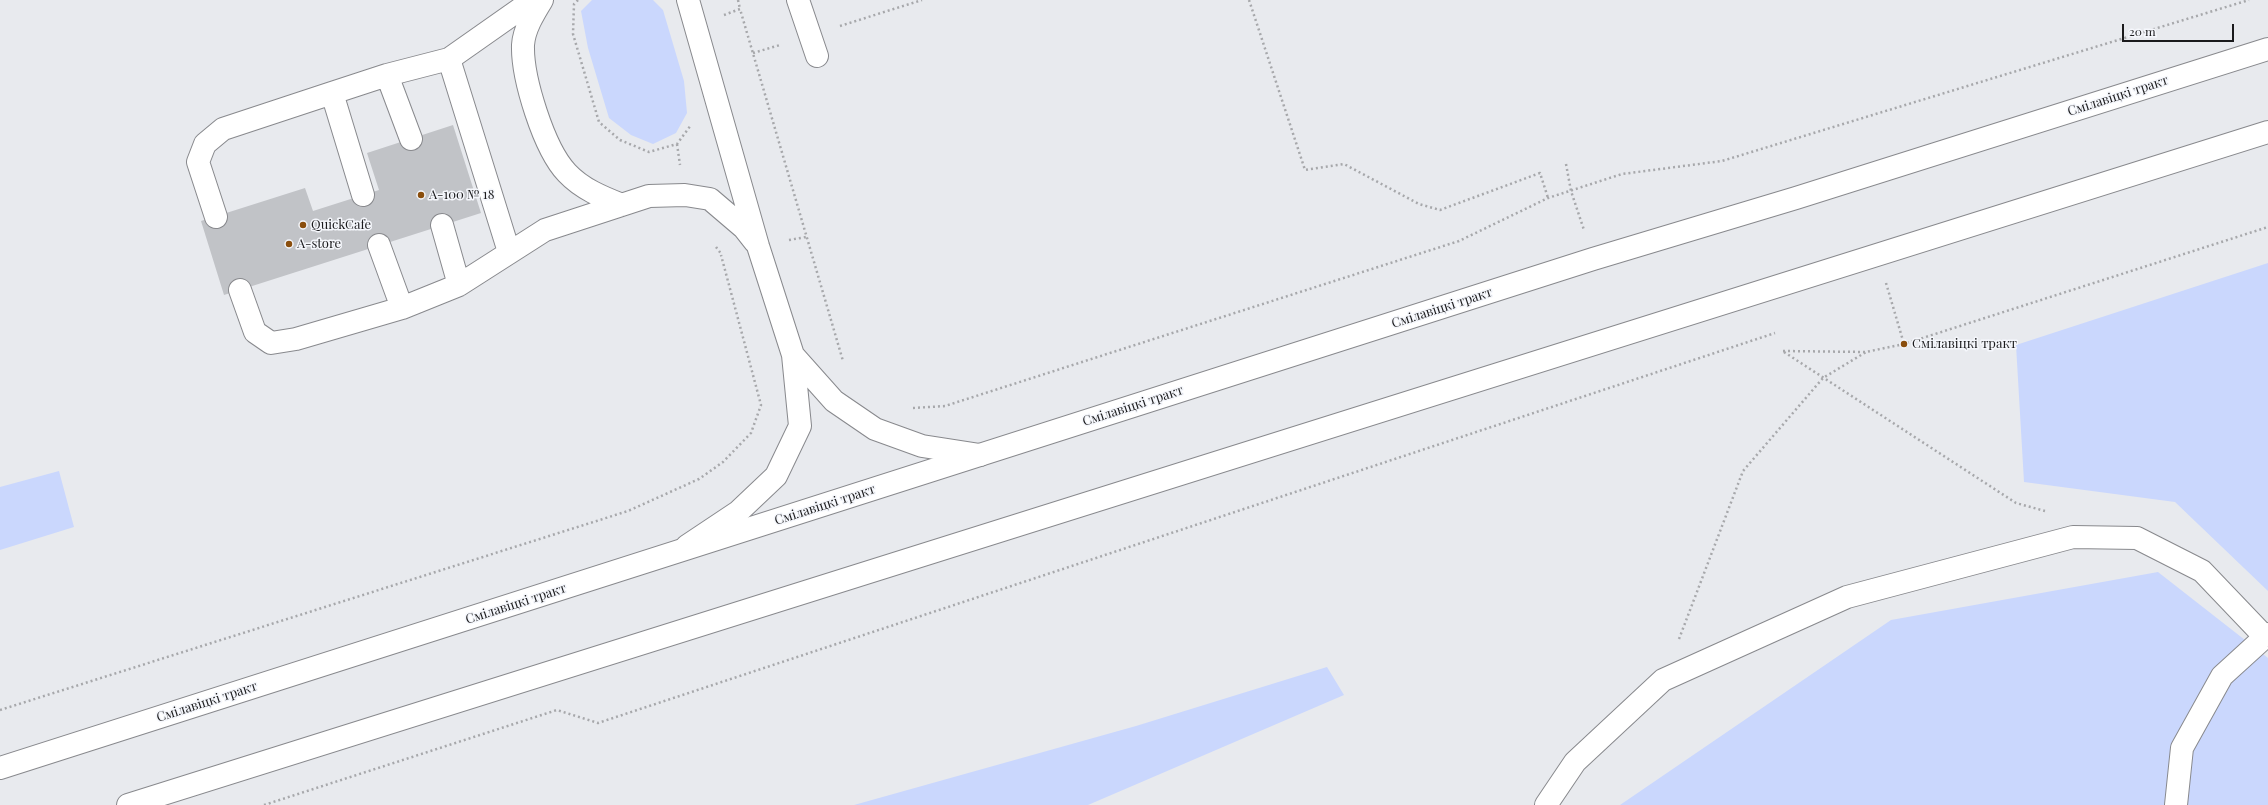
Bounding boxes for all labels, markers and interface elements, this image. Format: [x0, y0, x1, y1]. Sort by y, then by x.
scale bar [2124, 16, 2236, 42]
text: 20 m [2129, 23, 2156, 39]
street label: Смілавіцкі тракт [2066, 72, 2170, 120]
place label: А-100 № 18 [429, 187, 494, 203]
marker: А-100 № 18 [416, 190, 426, 200]
place label: QuickCafe [311, 217, 371, 233]
marker: QuickCafe [298, 220, 308, 230]
place label: А-store [297, 236, 341, 252]
marker: А-store [284, 239, 294, 249]
street label: Смілавіцкі тракт [1390, 284, 1494, 332]
place label: Смілавіцкі тракт [1912, 336, 2017, 352]
marker: Смілавіцкі тракт [1899, 339, 1909, 349]
street label: Смілавіцкі тракт [1081, 382, 1185, 430]
street label: Смілавіцкі тракт [773, 481, 877, 529]
street label: Смілавіцкі тракт [464, 580, 568, 628]
street label: Смілавіцкі тракт [155, 678, 259, 726]

